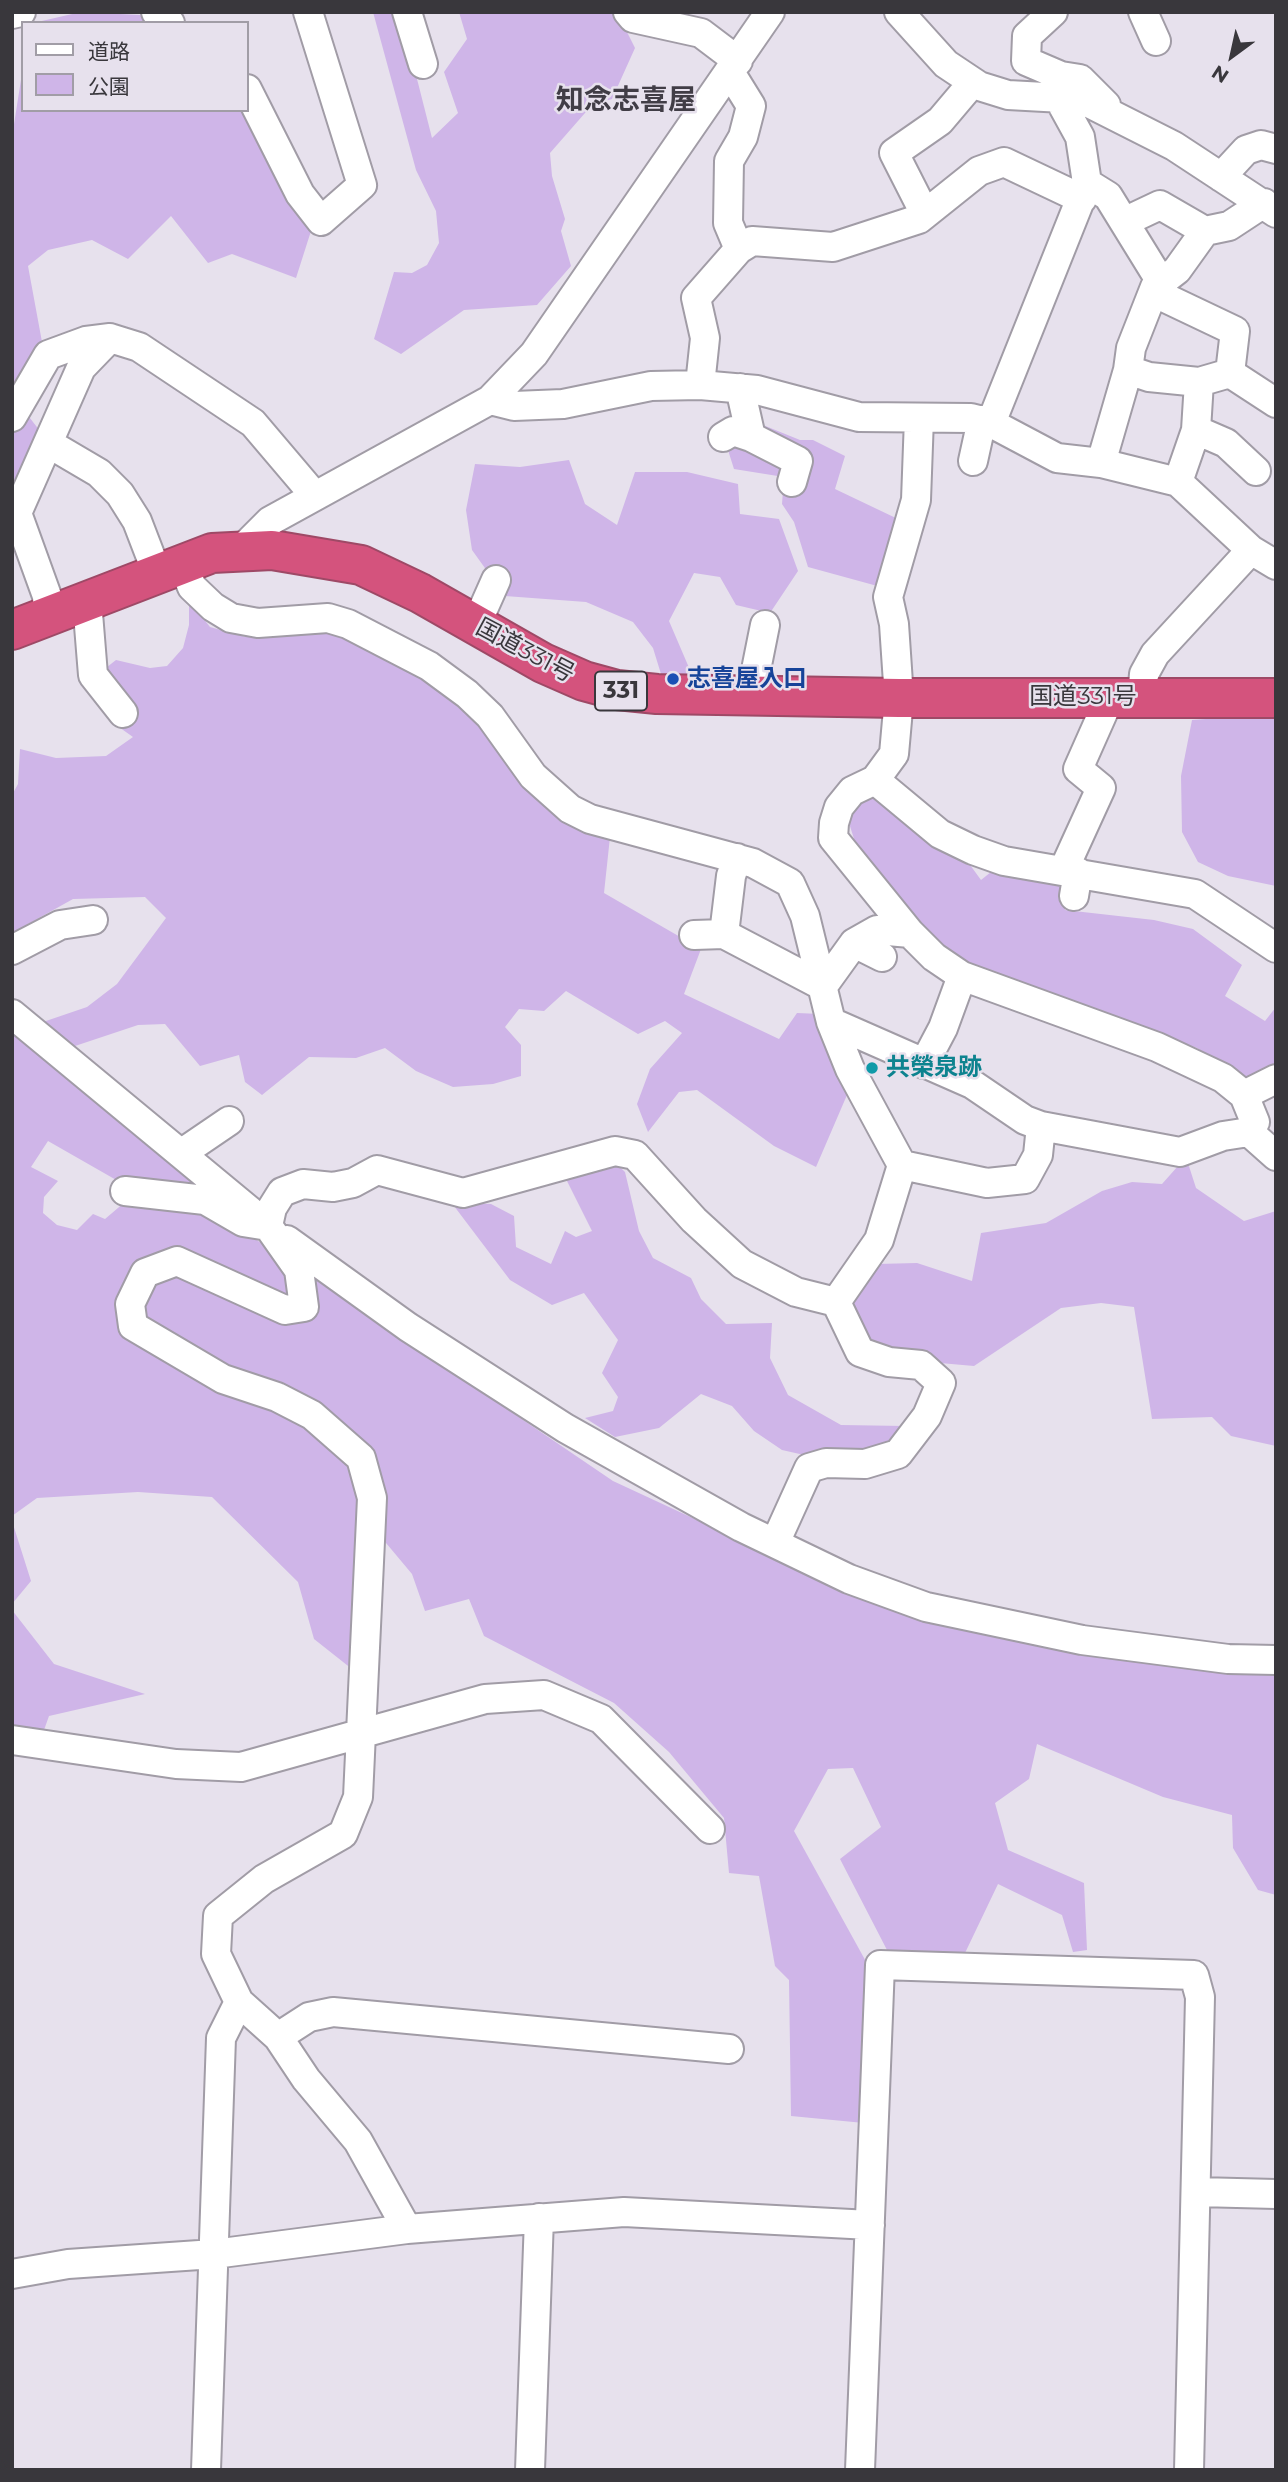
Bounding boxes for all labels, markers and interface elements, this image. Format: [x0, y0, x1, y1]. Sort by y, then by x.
legend [21, 21, 248, 112]
north arrow [1197, 21, 1267, 91]
text: 道路 [88, 39, 130, 64]
text: N [1208, 60, 1233, 88]
text: 公園 [88, 74, 130, 99]
district label: 知念志喜屋 [556, 84, 696, 118]
street label: 国道331号 [471, 613, 579, 689]
place label: 志喜屋入口 [687, 665, 807, 693]
road number: 331 [595, 671, 647, 710]
marker: 志喜屋入口 [665, 671, 681, 687]
street label: 国道331号 [1029, 683, 1137, 711]
place label: 共榮泉跡 [886, 1054, 982, 1082]
marker: 共榮泉跡 [864, 1060, 880, 1076]

